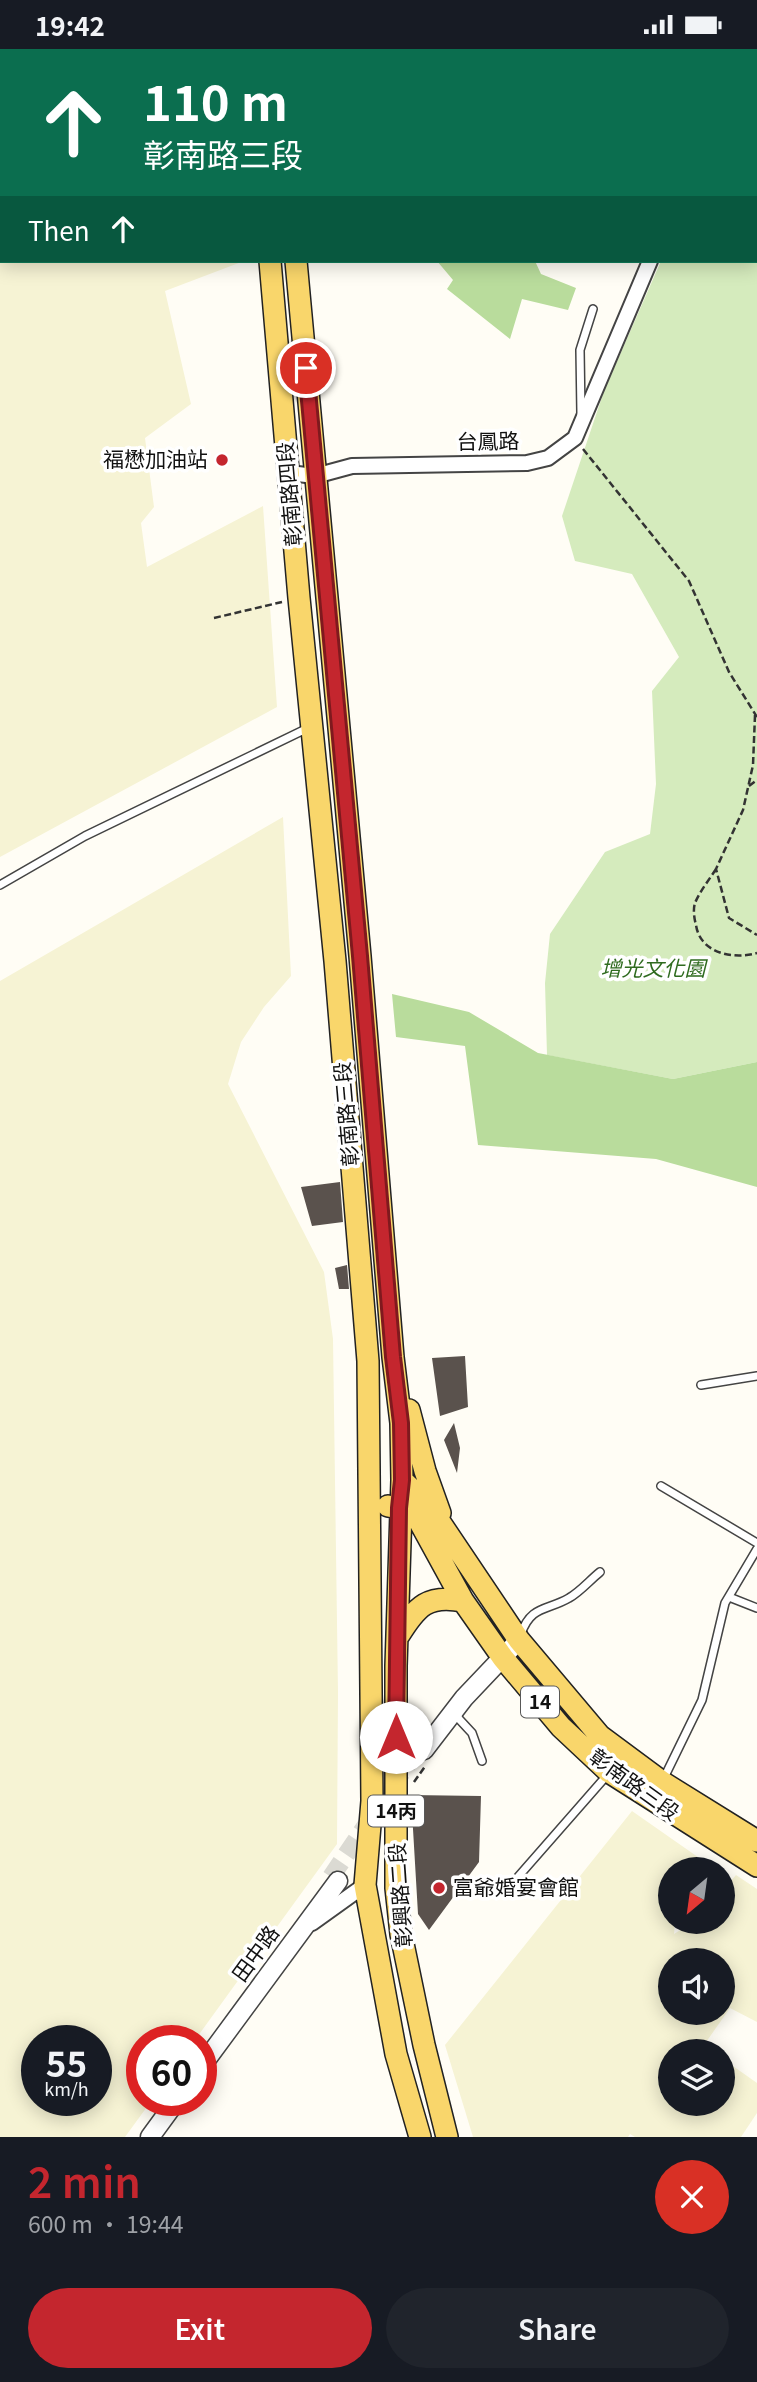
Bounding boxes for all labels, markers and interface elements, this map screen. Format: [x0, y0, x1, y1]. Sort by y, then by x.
text: 19:42 [35, 6, 105, 43]
text: 110 m [143, 64, 288, 135]
icon: ahead [28, 77, 119, 168]
text: 彰南路三段 [143, 130, 303, 176]
icon: ahead [104, 210, 142, 248]
text: Then [28, 211, 90, 248]
pin [276, 338, 336, 398]
icon: arrive [287, 349, 325, 387]
street label: 台鳳路 [456, 424, 520, 456]
street label: 彰南路四段 [268, 441, 308, 548]
place label: 福懋加油站 [103, 443, 208, 473]
marker: 福懋加油站 [214, 452, 230, 468]
park label: 增光文化園 [601, 952, 708, 982]
street label: 彰南路三段 [325, 1061, 365, 1168]
road number: 14 [521, 1687, 559, 1717]
position arrow [359, 1700, 433, 1774]
street label: 彰南路三段 [584, 1740, 686, 1826]
road number: 14丙 [368, 1795, 424, 1827]
street label: 彰興路二段 [380, 1842, 418, 1949]
north arrow [658, 1857, 735, 1934]
map controls [658, 1857, 735, 2116]
place label: 富爺婚宴會館 [453, 1871, 579, 1901]
marker: 富爺婚宴會館 [431, 1880, 447, 1896]
street label: 田中路 [224, 1919, 285, 1987]
button: sound [658, 1948, 735, 2025]
speed limit sign: 60 [126, 2025, 217, 2116]
text: 55 [46, 2036, 87, 2087]
button: layers [658, 2039, 735, 2116]
text: km/h [44, 2075, 89, 2101]
text: 2 min [28, 2149, 141, 2210]
button: close [655, 2160, 729, 2234]
text: 600 m · 19:44 [28, 2206, 184, 2240]
button: Exit [28, 2288, 372, 2368]
button: Share [386, 2288, 729, 2368]

